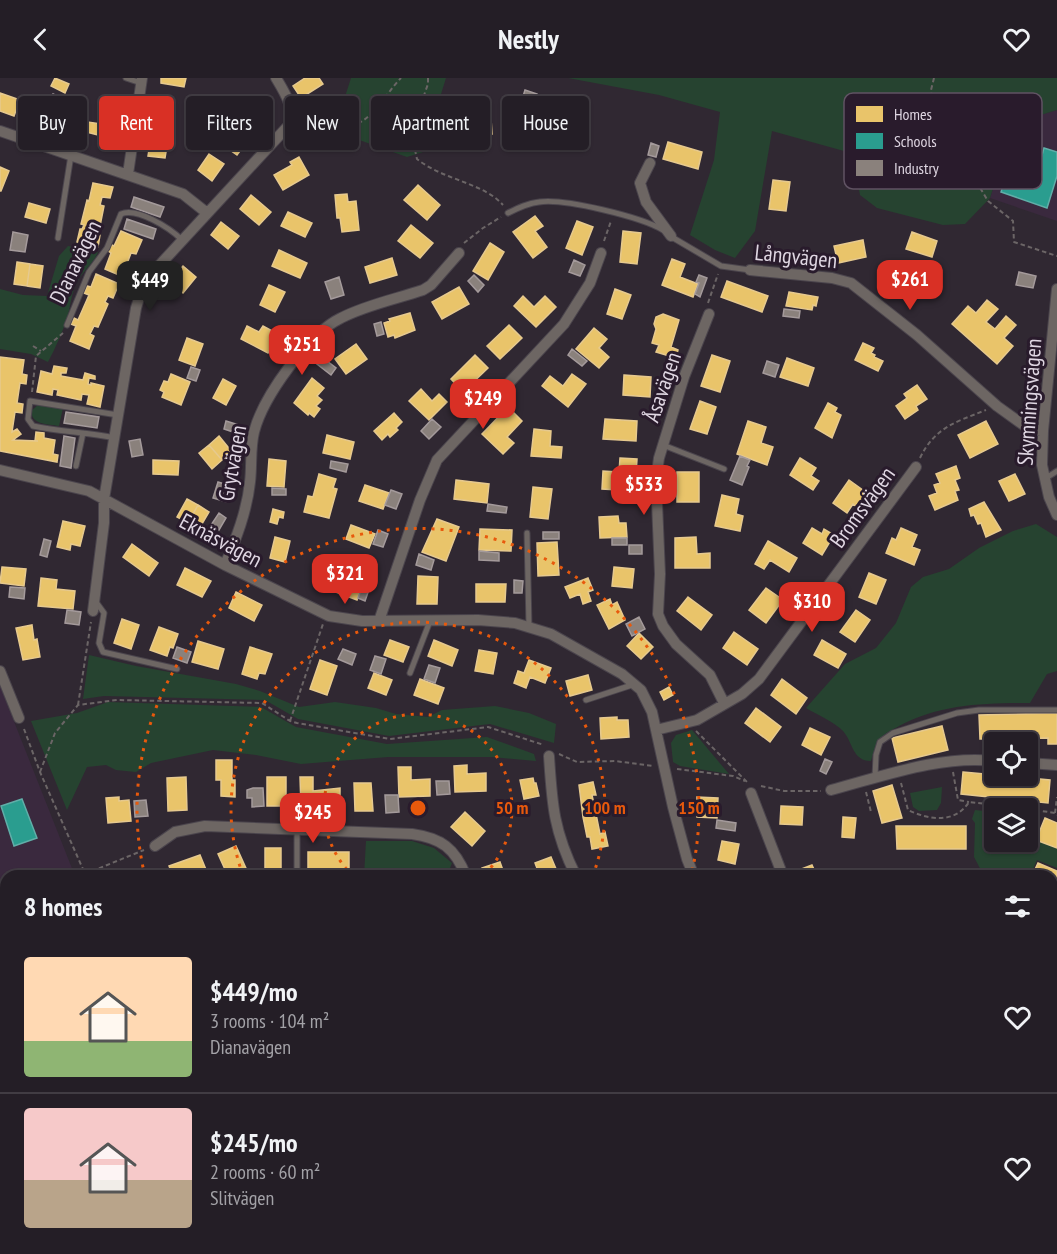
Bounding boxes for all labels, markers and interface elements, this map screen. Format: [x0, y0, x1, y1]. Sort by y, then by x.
text: Nestly [498, 22, 559, 56]
icon: back [24, 23, 57, 56]
icon: heart [1000, 23, 1033, 56]
legend [844, 93, 1042, 189]
chip: Buy [18, 96, 87, 150]
chip: Rent [99, 96, 174, 150]
chip: Filters [186, 96, 273, 150]
chip: New [285, 96, 359, 150]
chip: Apartment [371, 96, 490, 150]
chip: House [502, 96, 589, 150]
text: Homes [894, 104, 932, 124]
text: Schools [894, 131, 937, 151]
text: Industry [894, 158, 939, 178]
street label: Dianavägen [43, 216, 107, 308]
street label: Långvägen [753, 238, 839, 274]
pin: $261 [874, 260, 946, 311]
pin: $449 [114, 261, 186, 312]
text: $261 [891, 266, 929, 292]
text: $449 [131, 267, 169, 293]
pin: $251 [266, 325, 338, 376]
text: $251 [283, 331, 321, 357]
street label: Skymningsvägen [1011, 338, 1047, 466]
street label: Åsavägen [637, 348, 687, 426]
pin: $249 [447, 379, 519, 430]
text: $249 [464, 385, 502, 411]
street label: Grytvägen [212, 423, 252, 503]
street label: Bromsvägen [823, 461, 901, 553]
pin: $533 [608, 465, 680, 516]
text: $533 [625, 471, 663, 497]
street label: Eknäsvägen [175, 507, 267, 573]
pin: $321 [309, 554, 381, 605]
text: $321 [326, 560, 364, 586]
pin: $310 [776, 582, 848, 633]
text: $310 [793, 588, 831, 614]
map controls [984, 732, 1038, 852]
button: locate [984, 732, 1038, 786]
pin: $245 [277, 793, 349, 844]
text: 50 m [496, 796, 528, 819]
text: 100 m [584, 796, 626, 819]
text: 150 m [678, 796, 720, 819]
centre of rings [408, 798, 428, 818]
button: layers [984, 798, 1038, 852]
text: $245 [294, 799, 332, 825]
text: 8 homes [24, 890, 102, 923]
icon: filters [1001, 890, 1034, 923]
text: $449/mo [210, 975, 298, 1008]
icon: home [72, 981, 144, 1053]
icon: heart [1001, 1001, 1034, 1034]
text: 3 rooms · 104 m² [210, 1008, 329, 1034]
text: Dianavägen [210, 1034, 291, 1060]
text: $245/mo [210, 1126, 298, 1159]
icon: home [72, 1132, 144, 1204]
icon: heart [1001, 1152, 1034, 1185]
text: 2 rooms · 60 m² [210, 1159, 320, 1185]
text: Slitvägen [210, 1185, 274, 1211]

